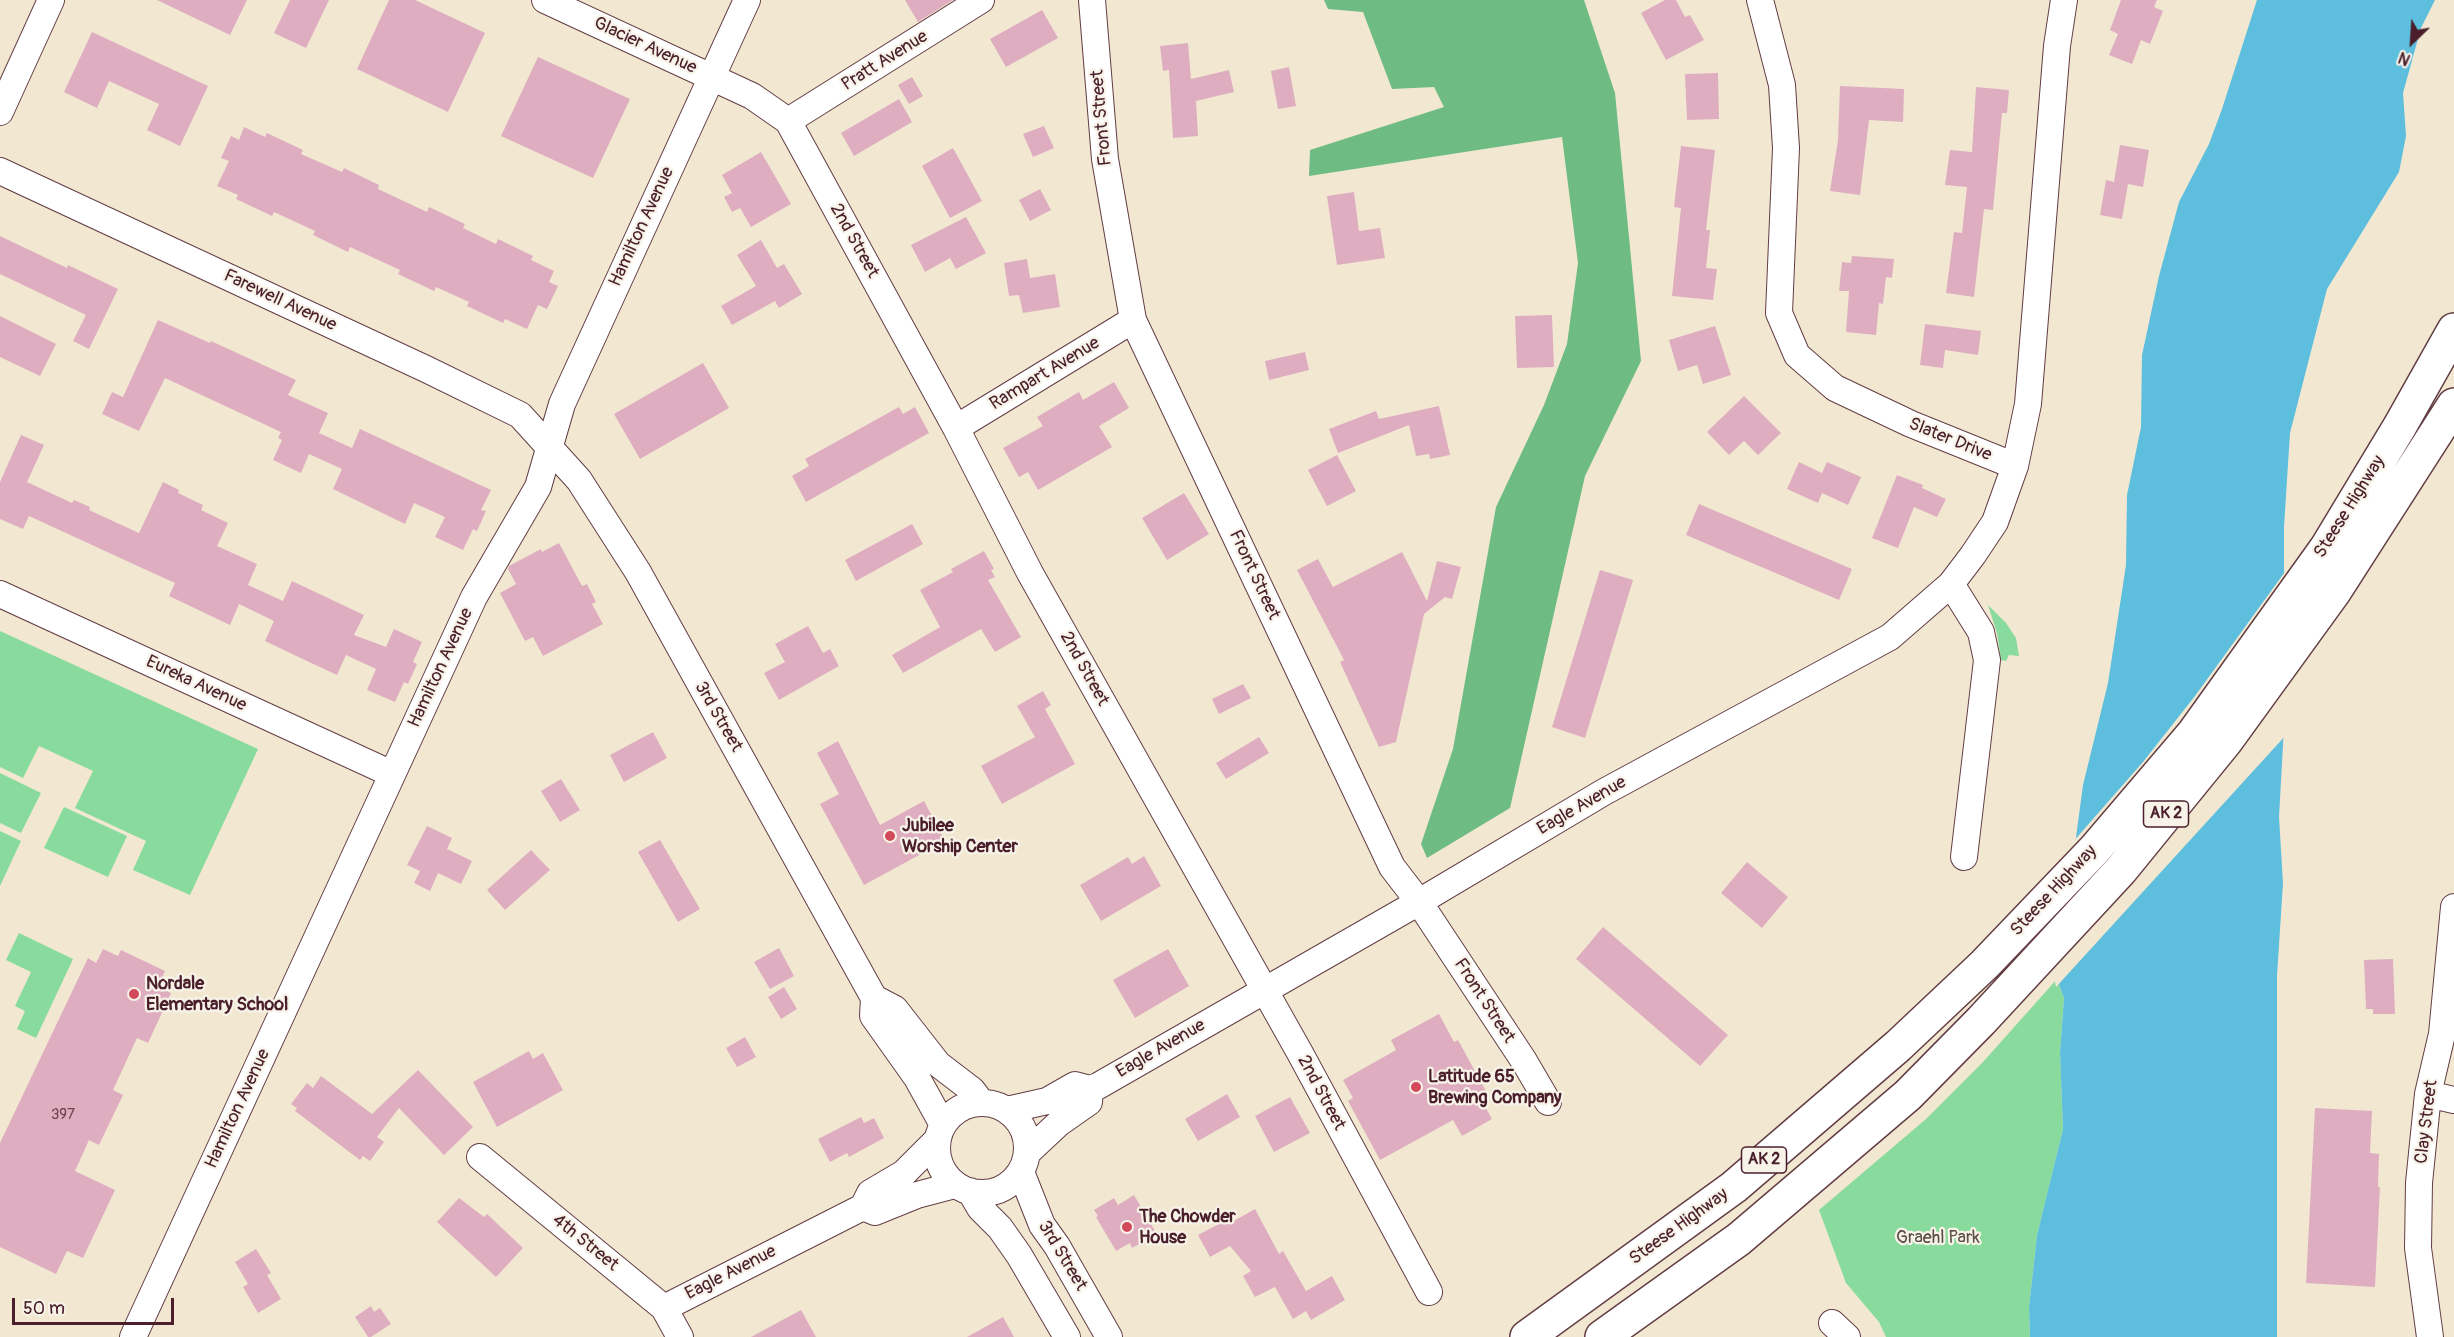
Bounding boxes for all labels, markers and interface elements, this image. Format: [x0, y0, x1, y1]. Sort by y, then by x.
north arrow [2382, 12, 2442, 72]
street label: Glacier Avenue [590, 13, 700, 79]
street label: Pratt Avenue [838, 26, 932, 96]
text: N [2395, 47, 2414, 70]
street label: Front Street [1087, 69, 1117, 167]
street label: Hamilton Avenue [605, 164, 679, 290]
street label: 2nd Street [825, 200, 883, 282]
street label: Farewell Avenue [220, 265, 340, 337]
street label: Rampart Avenue [986, 333, 1104, 415]
street label: Slater Drive [1905, 414, 1995, 466]
street label: Steese Highway [2310, 452, 2390, 562]
street label: Front Street [1224, 527, 1284, 623]
street label: Hamilton Avenue [404, 605, 478, 731]
street label: 2nd Street [1055, 628, 1113, 710]
street label: Eureka Avenue [142, 651, 250, 717]
street label: 3rd Street [689, 678, 747, 756]
street label: Eagle Avenue [1534, 772, 1630, 840]
road number: AK 2 [2144, 801, 2188, 827]
place label: Jubilee Worship Center [902, 815, 1018, 858]
marker: Jubilee Worship Center [883, 829, 897, 843]
street label: Steese Highway [2006, 841, 2102, 941]
street label: Front Street [1449, 955, 1519, 1047]
place label: Nordale Elementary School [146, 973, 288, 1016]
marker: Nordale Elementary School [127, 987, 141, 1001]
street label: Eagle Avenue [1113, 1015, 1209, 1083]
street label: Hamilton Avenue [201, 1046, 275, 1172]
street label: 2nd Street [1292, 1052, 1350, 1134]
place label: Latitude 65 Brewing Company [1428, 1066, 1562, 1108]
street label: Clay Street [2411, 1079, 2443, 1165]
marker: Latitude 65 Brewing Company [1409, 1080, 1423, 1094]
house number: 397 [51, 1106, 75, 1124]
road number: AK 2 [1742, 1147, 1786, 1173]
street label: Steese Highway [1625, 1184, 1733, 1270]
place label: The Chowder House [1139, 1206, 1236, 1248]
street label: 4th Street [548, 1210, 622, 1276]
street label: 3rd Street [1033, 1217, 1091, 1295]
marker: The Chowder House [1120, 1220, 1134, 1234]
park label: Graehl Park [1896, 1227, 1980, 1249]
street label: Eagle Avenue [682, 1241, 780, 1305]
scale bar [15, 1286, 177, 1324]
text: 50 m [23, 1297, 65, 1320]

